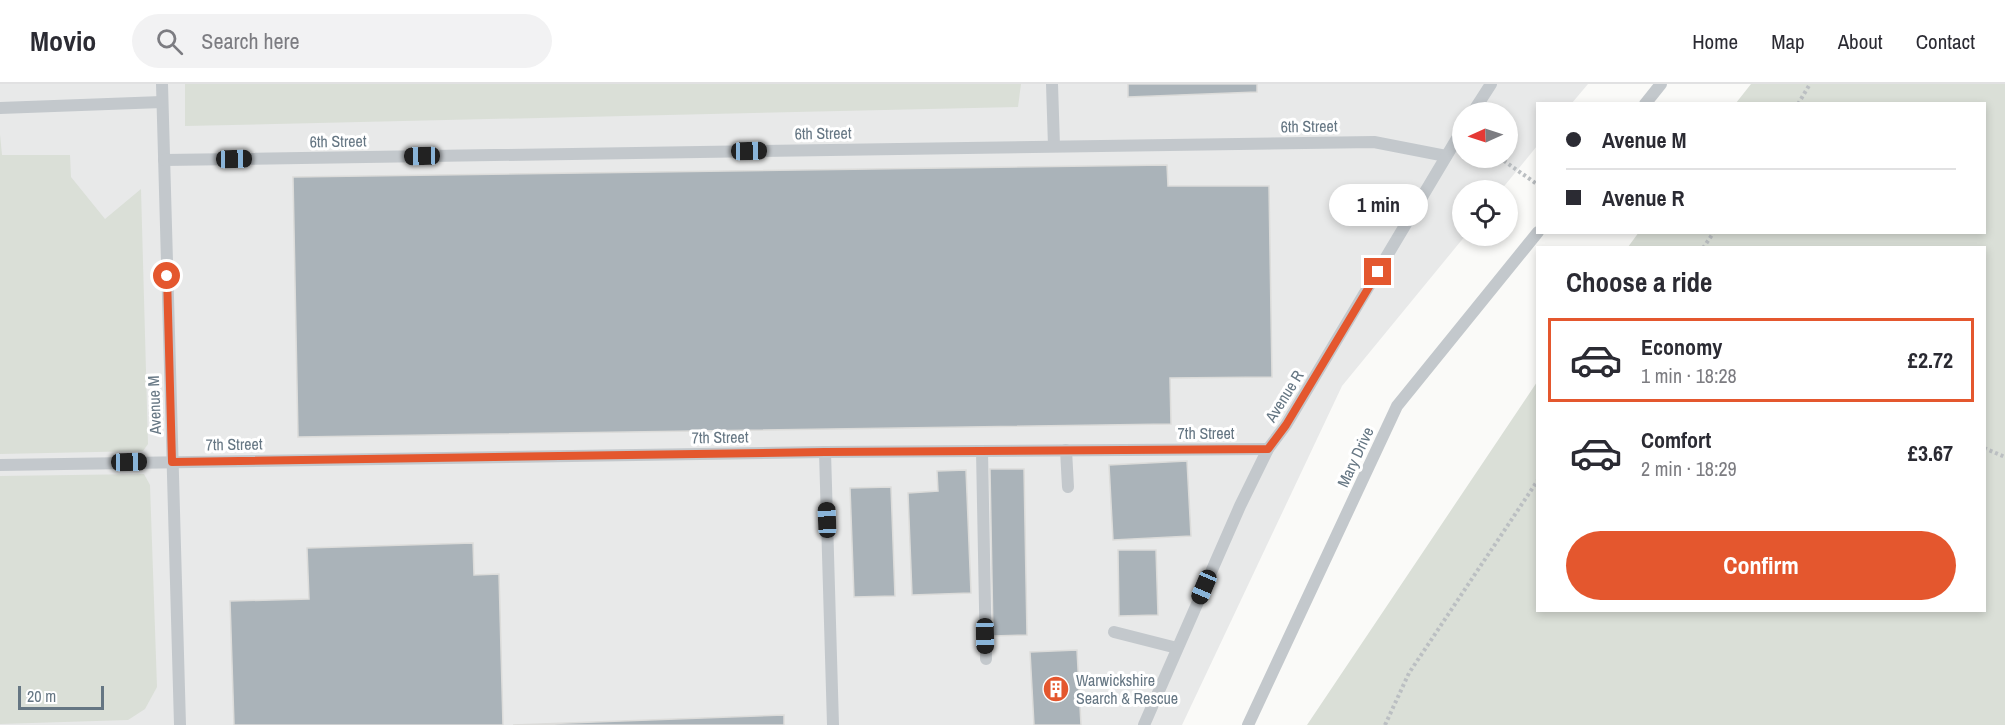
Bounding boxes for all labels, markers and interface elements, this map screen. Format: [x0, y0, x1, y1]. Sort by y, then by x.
search box [132, 14, 552, 68]
text: Movio [30, 22, 96, 60]
icon: search [153, 25, 186, 58]
text: Search here [201, 26, 300, 56]
text: Home [1692, 27, 1738, 56]
text: Map [1771, 27, 1805, 56]
text: About [1838, 27, 1883, 56]
text: Contact [1916, 27, 1975, 56]
north arrow [1452, 102, 1518, 168]
map controls [1452, 102, 1518, 246]
street label: 6th Street [1280, 114, 1338, 137]
street label: 6th Street [794, 121, 852, 144]
text: Avenue M [1602, 125, 1687, 155]
street label: 6th Street [309, 129, 367, 152]
car [731, 142, 767, 160]
car [404, 147, 440, 165]
car [216, 150, 252, 168]
button: locate [1452, 180, 1518, 246]
text: Avenue R [1602, 183, 1685, 213]
callout: 1 min [1328, 185, 1428, 227]
text: 1 min [1357, 191, 1400, 218]
route end [1364, 258, 1391, 285]
route start [153, 262, 180, 289]
text: Choose a ride [1566, 264, 1712, 300]
text: Economy [1641, 332, 1722, 362]
icon: car [1569, 333, 1623, 387]
text: £2.72 [1908, 345, 1953, 375]
text: 1 min · 18:28 [1641, 362, 1737, 389]
street label: Avenue R [1259, 365, 1309, 427]
street label: Avenue M [142, 375, 166, 436]
street label: 7th Street [1178, 422, 1235, 444]
street label: Mary Drive [1331, 423, 1379, 491]
street label: 7th Street [691, 425, 749, 448]
text: Comfort [1641, 425, 1711, 455]
icon: car [1569, 426, 1623, 480]
street label: 7th Street [205, 432, 263, 455]
text: £3.67 [1908, 438, 1953, 468]
car [111, 453, 147, 471]
text: 2 min · 18:29 [1641, 455, 1737, 482]
car [817, 502, 837, 538]
button: Confirm [1566, 531, 1956, 600]
car [1189, 567, 1219, 607]
car [976, 618, 994, 654]
place label: Warwickshire Search & Rescue [1076, 669, 1178, 709]
building icon: Warwickshire Search & Rescue [1041, 674, 1071, 704]
scale bar [18, 683, 104, 710]
text: 20 m [27, 685, 56, 707]

